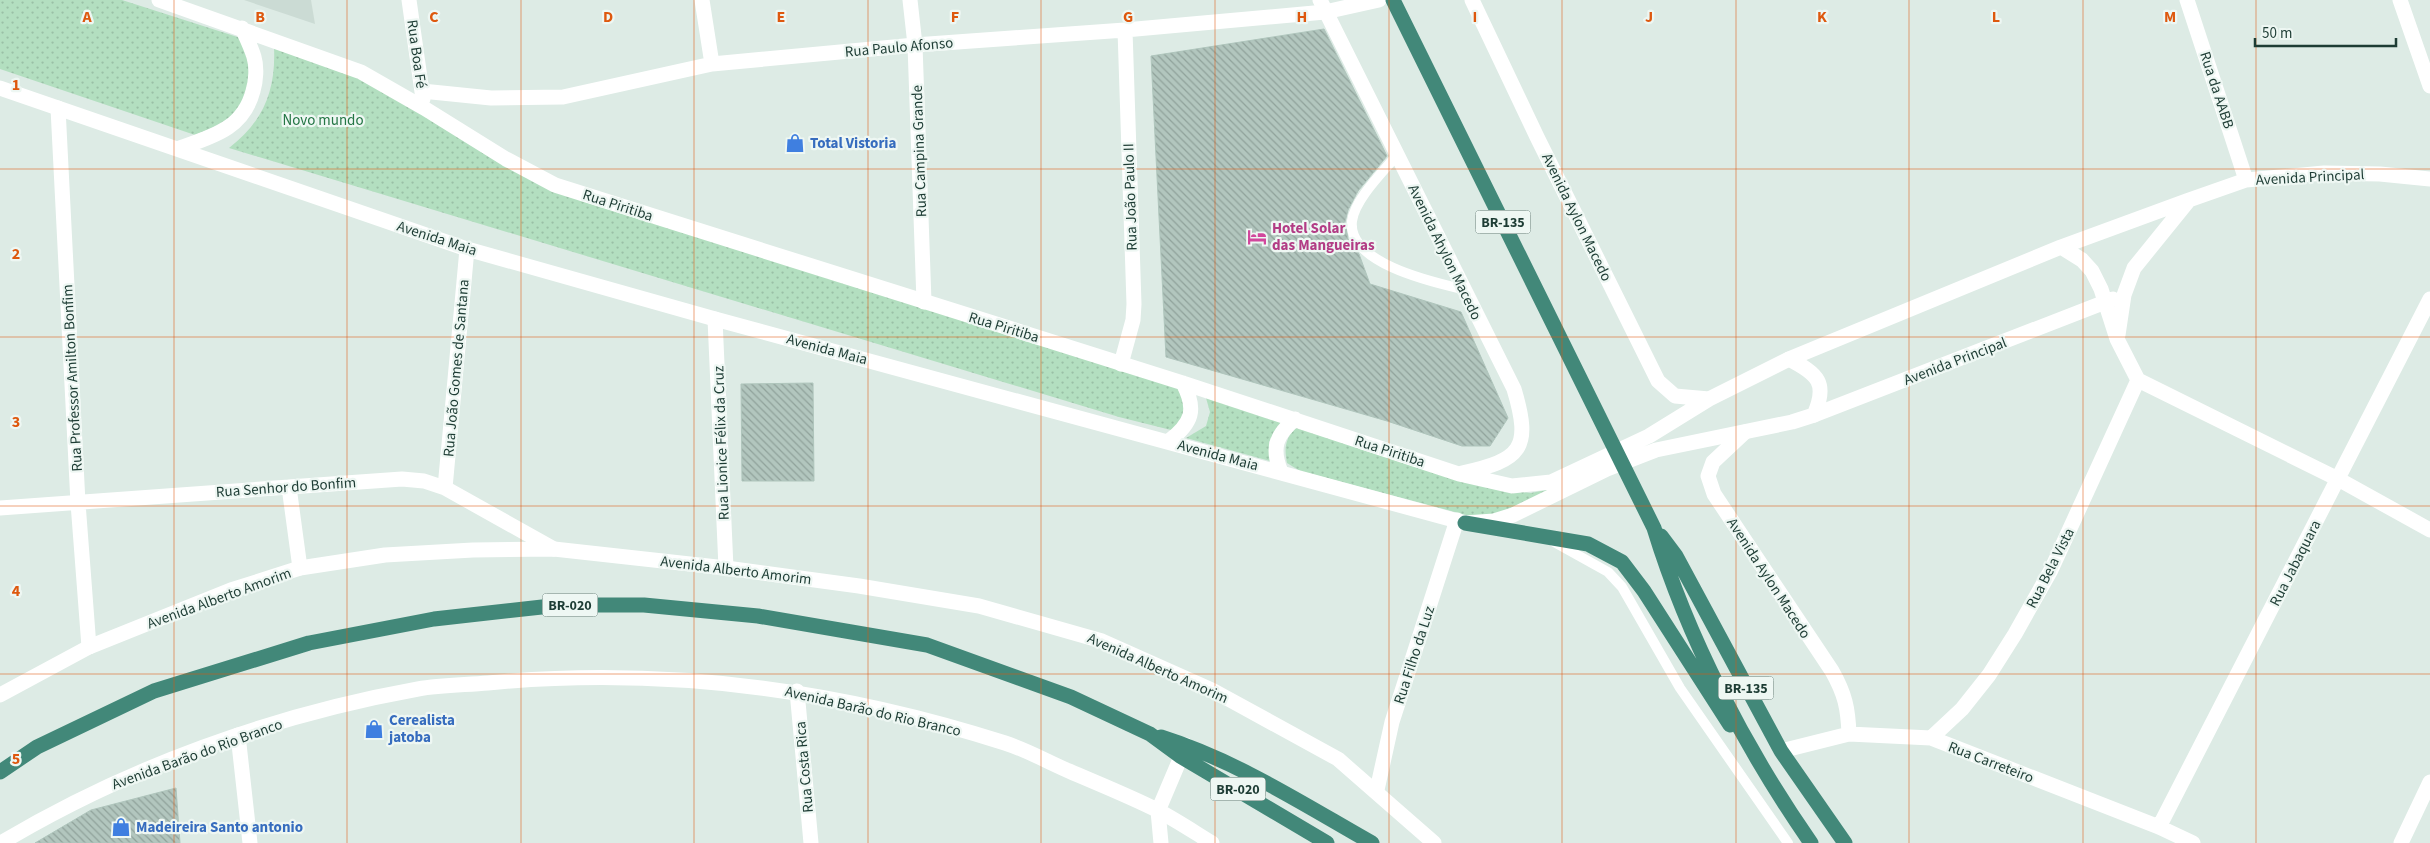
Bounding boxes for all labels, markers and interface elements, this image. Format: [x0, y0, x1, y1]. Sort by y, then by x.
text: A [81, 6, 92, 28]
text: B [255, 6, 265, 28]
text: C [429, 6, 439, 28]
text: D [603, 6, 613, 28]
text: E [777, 6, 785, 28]
text: F [951, 6, 959, 28]
text: G [1123, 6, 1133, 28]
text: H [1297, 6, 1307, 28]
text: I [1473, 6, 1477, 28]
text: J [1645, 6, 1653, 28]
text: K [1817, 6, 1827, 28]
text: L [1992, 6, 2000, 28]
text: M [2164, 6, 2176, 28]
scale bar [2255, 15, 2396, 47]
street label: Rua Boa Fé [401, 18, 432, 90]
text: 50 m [2262, 23, 2292, 44]
street label: Rua Paulo Afonso [844, 32, 954, 63]
street label: Rua da AABB [2194, 49, 2239, 132]
text: 1 [12, 74, 20, 96]
street label: Rua Campina Grande [907, 85, 932, 217]
park label: Novo mundo [282, 110, 364, 131]
shop icon: Total Vistoria [784, 132, 806, 154]
place label: Total Vistoria [810, 133, 896, 154]
street label: Rua João Paulo II [1118, 143, 1143, 251]
street label: Avenida Aylon Macedo [1536, 150, 1617, 285]
street label: Avenida Principal [2255, 164, 2365, 191]
street label: Avenida Ahylon Macedo [1403, 181, 1487, 324]
street label: Rua Piritiba [580, 184, 656, 227]
road number: BR-135 [1476, 210, 1530, 233]
street label: Avenida Maia [394, 216, 480, 261]
place label: Hotel Solar das Mangueiras [1272, 218, 1375, 256]
hotel icon: Hotel Solar das Mangueiras [1246, 226, 1268, 248]
text: 2 [12, 243, 20, 265]
street label: Rua João Gomes de Santana [438, 278, 475, 458]
street label: Rua Professor Amilton Bonfim [57, 284, 88, 472]
street label: Rua Piritiba [966, 307, 1042, 348]
street label: Avenida Maia [784, 329, 870, 370]
street label: Avenida Principal [1901, 332, 2010, 391]
street label: Rua Lionice Félix da Cruz [708, 366, 735, 520]
text: 3 [12, 411, 20, 433]
street label: Rua Piritiba [1352, 430, 1428, 473]
street label: Avenida Maia [1175, 435, 1261, 476]
street label: Rua Senhor do Bonfim [215, 472, 357, 503]
street label: Avenida Aylon Macedo [1722, 514, 1816, 643]
street label: Rua Jabaquara [2265, 517, 2326, 610]
street label: Rua Bela Vista [2021, 524, 2080, 612]
street label: Avenida Alberto Amorim [659, 551, 813, 590]
street label: Avenida Alberto Amorim [144, 563, 294, 634]
text: 4 [12, 580, 21, 602]
road number: BR-020 [542, 594, 598, 616]
street label: Rua Filho da Luz [1389, 603, 1440, 707]
street label: Avenida Alberto Amorim [1084, 628, 1232, 709]
road number: BR-135 [1718, 676, 1774, 700]
street label: Avenida Barão do Rio Branco [783, 681, 963, 742]
place label: Cerealista jatoba [388, 710, 455, 748]
street label: Avenida Barão do Rio Branco [109, 714, 285, 795]
shop icon: Cerealista jatoba [363, 718, 385, 740]
street label: Rua Costa Rica [790, 720, 819, 814]
street label: Rua Carreteiro [1945, 737, 2037, 788]
text: 5 [12, 748, 20, 770]
road number: BR-020 [1210, 778, 1266, 801]
shop icon: Madeireira Santo antonio [110, 816, 132, 838]
place label: Madeireira Santo antonio [136, 817, 303, 838]

